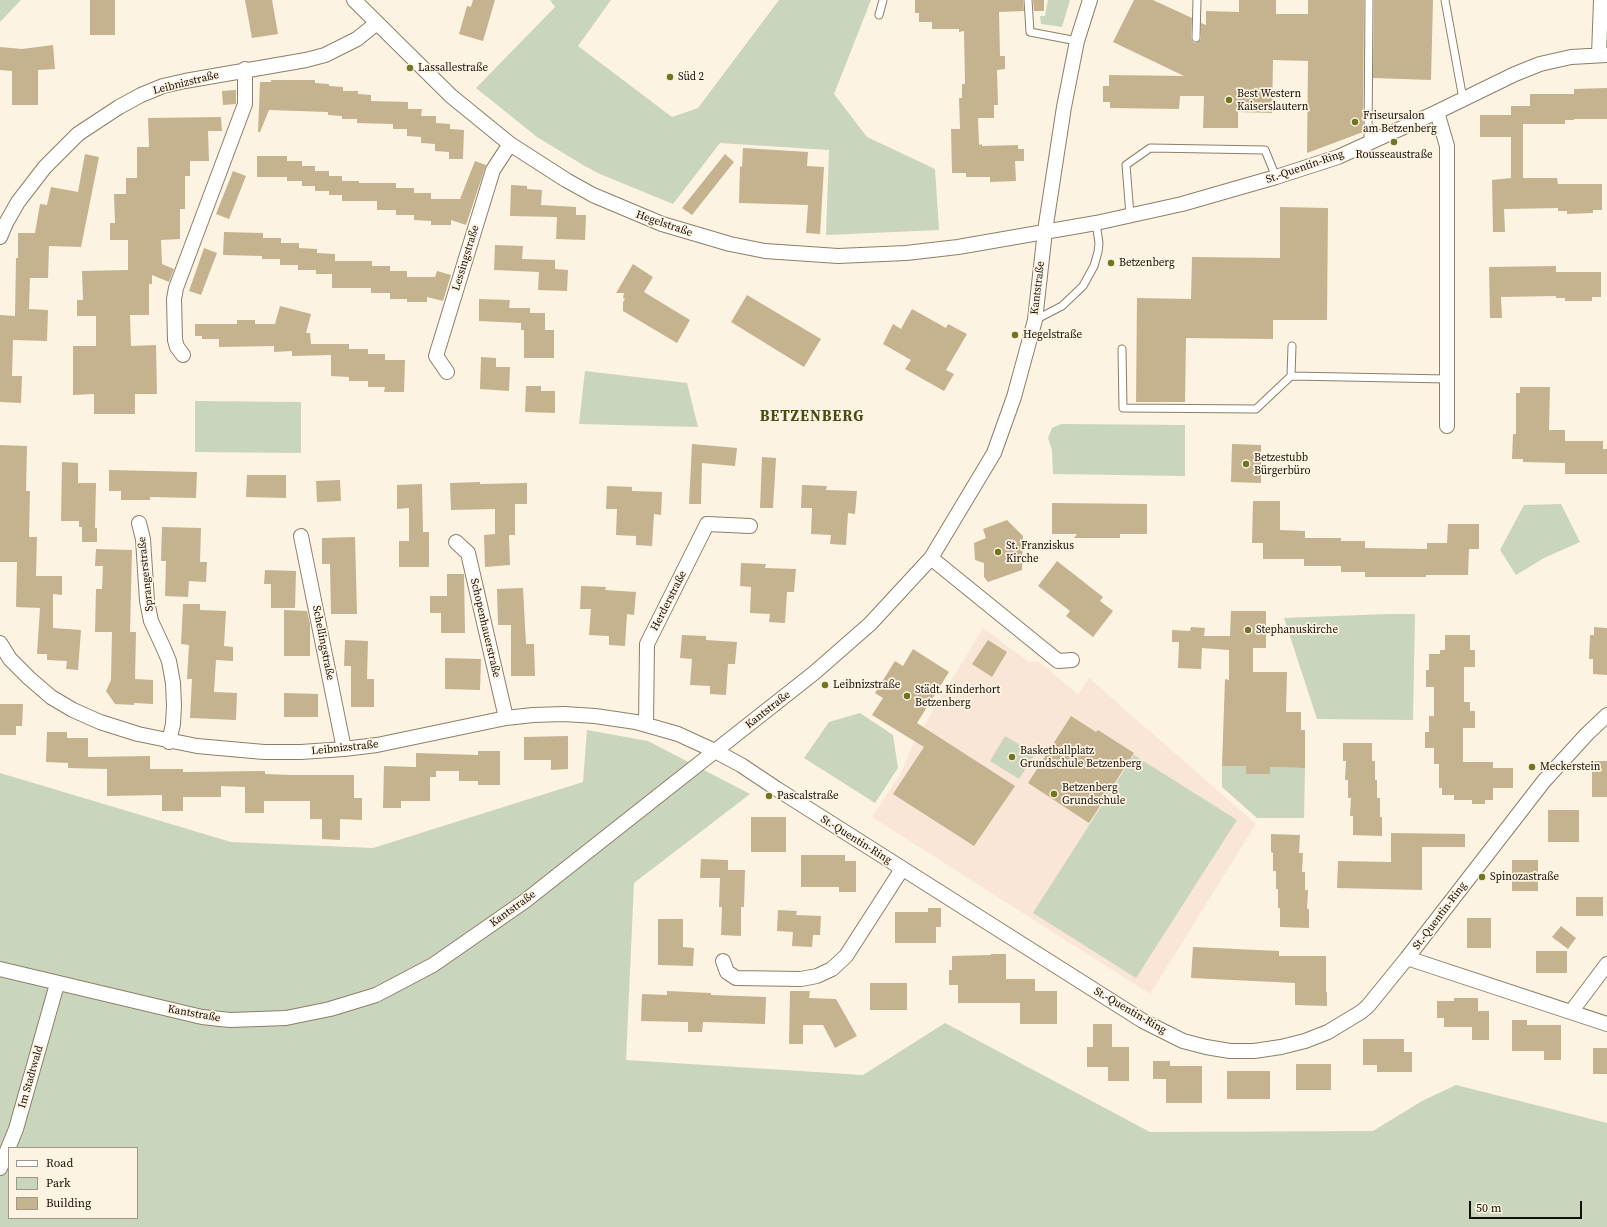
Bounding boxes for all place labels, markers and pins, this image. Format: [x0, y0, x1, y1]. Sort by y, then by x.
place label: Lassallestraße [418, 61, 488, 75]
marker: Lassallestraße [405, 63, 415, 73]
place label: Süd 2 [678, 70, 704, 84]
marker: Süd 2 [665, 72, 675, 82]
place label: Best Western Kaiserslautern [1237, 87, 1308, 113]
marker: Best Western Kaiserslautern [1224, 95, 1234, 105]
place label: Friseursalon am Betzenberg [1363, 109, 1437, 135]
marker: Friseursalon am Betzenberg [1350, 117, 1360, 127]
marker: Rousseaustraße [1389, 137, 1399, 147]
place label: Rousseaustraße [1355, 148, 1433, 162]
place label: Betzenberg [1119, 256, 1175, 270]
marker: Betzenberg [1106, 258, 1116, 268]
place label: Hegelstraße [1023, 328, 1082, 342]
marker: Hegelstraße [1010, 330, 1020, 340]
place label: Betzestubb Bürgerbüro [1254, 451, 1311, 477]
marker: Betzestubb Bürgerbüro [1241, 459, 1251, 469]
place label: St. Franziskus Kirche [1006, 539, 1074, 565]
marker: St. Franziskus Kirche [993, 547, 1003, 557]
place label: Stephanuskirche [1256, 623, 1338, 637]
marker: Stephanuskirche [1243, 625, 1253, 635]
place label: Leibnizstraße [833, 678, 900, 692]
marker: Leibnizstraße [820, 680, 830, 690]
place label: Städt. Kinderhort Betzenberg [915, 683, 1000, 709]
marker: Städt. Kinderhort Betzenberg [902, 691, 912, 701]
place label: Basketballplatz Grundschule Betzenberg [1020, 744, 1142, 770]
marker: Basketballplatz Grundschule Betzenberg [1007, 752, 1017, 762]
place label: Meckerstein [1540, 760, 1600, 774]
marker: Meckerstein [1527, 762, 1537, 772]
place label: Betzenberg Grundschule [1062, 781, 1125, 807]
place label: Pascalstraße [777, 789, 839, 803]
marker: Betzenberg Grundschule [1049, 789, 1059, 799]
marker: Pascalstraße [764, 791, 774, 801]
place label: Spinozastraße [1490, 870, 1559, 884]
marker: Spinozastraße [1477, 872, 1487, 882]

